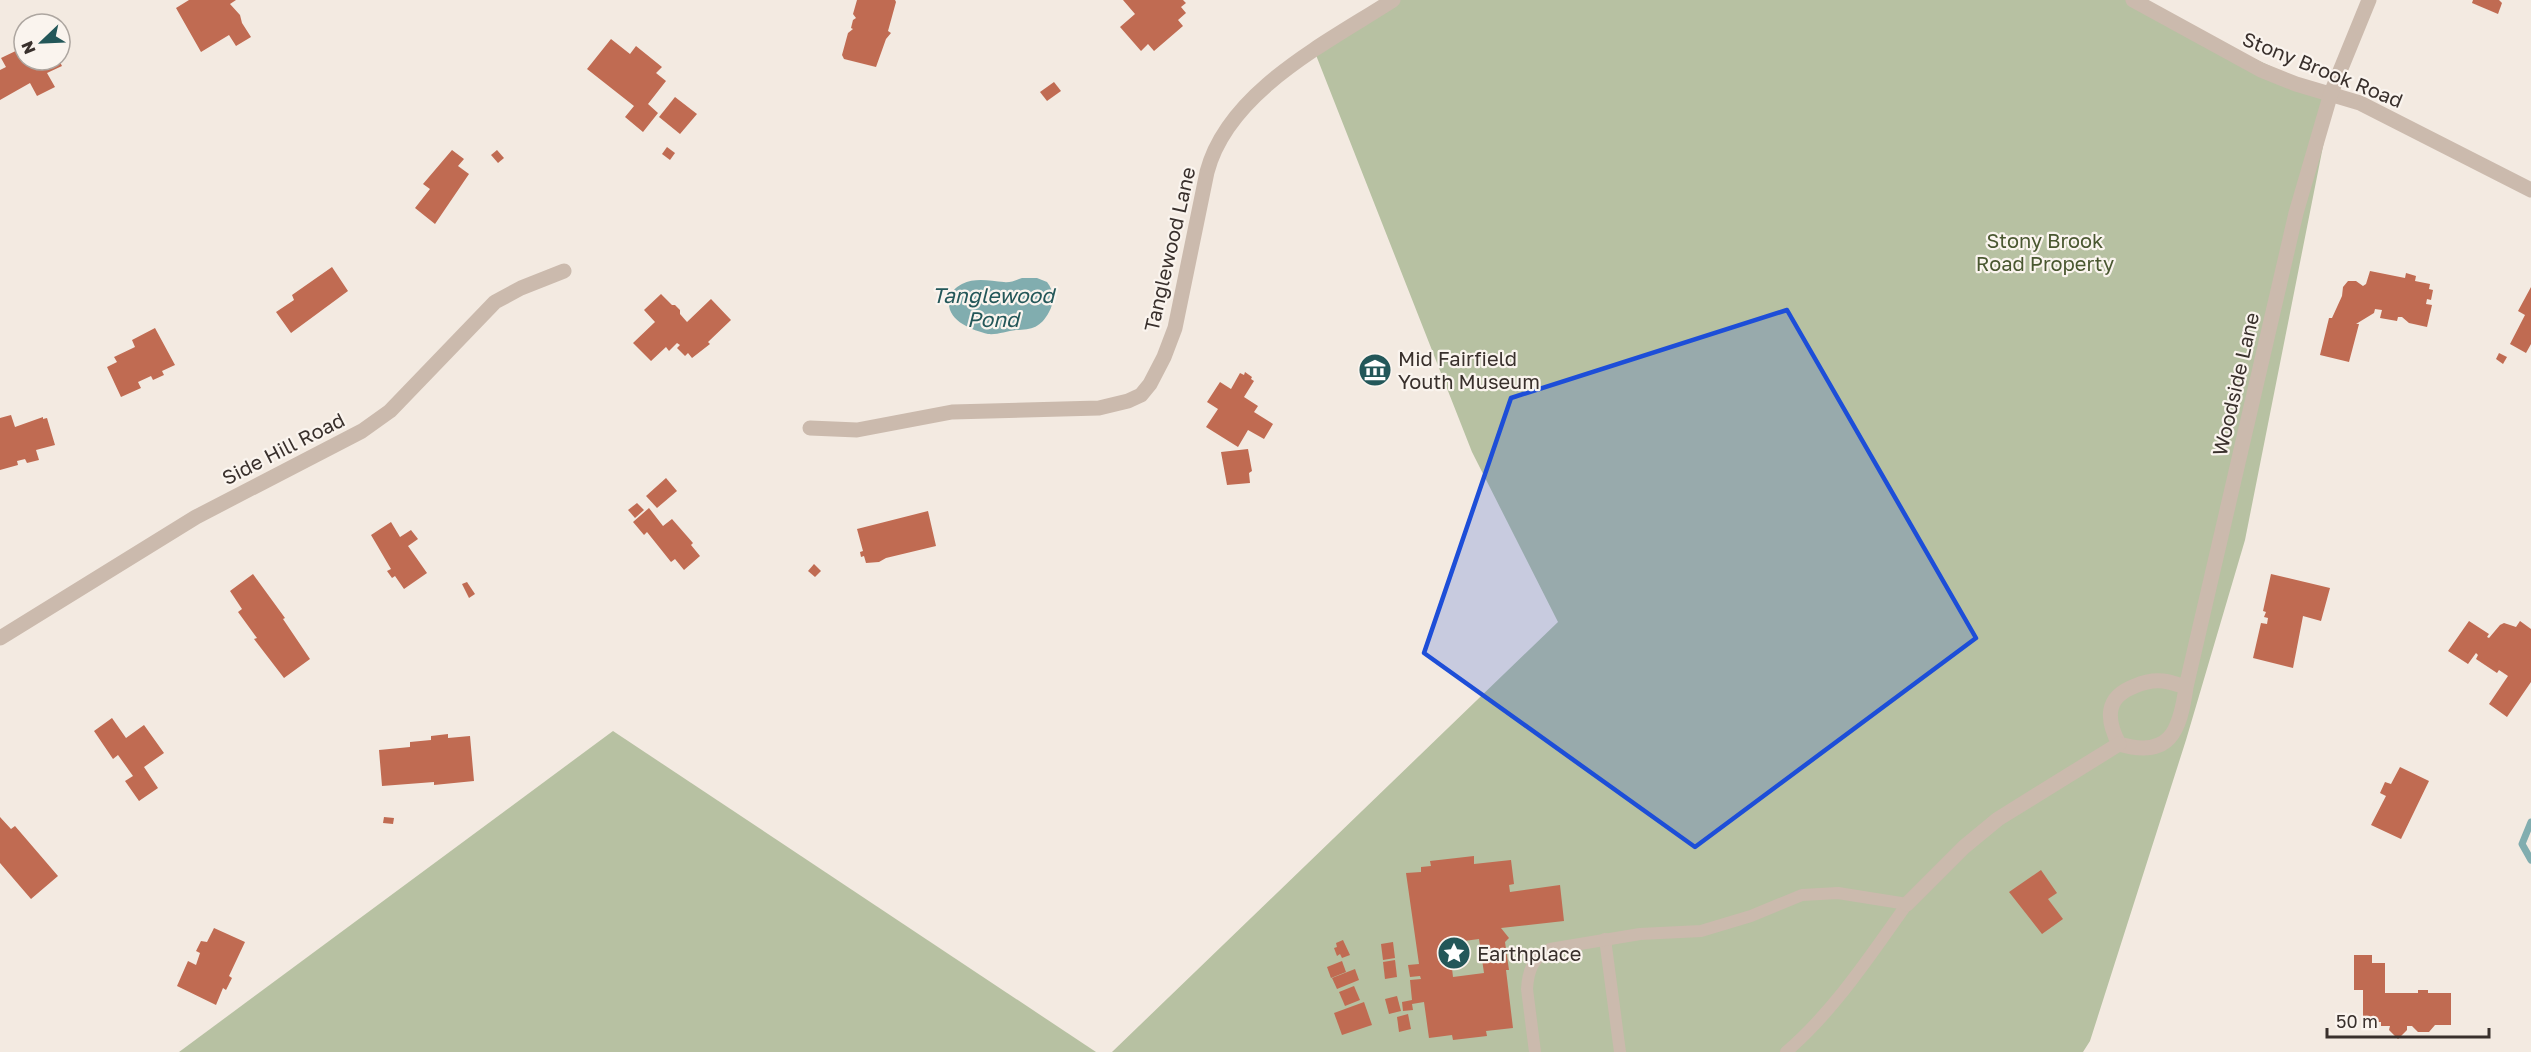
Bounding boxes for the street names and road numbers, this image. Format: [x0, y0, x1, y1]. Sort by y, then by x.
street label: Stony Brook Road [2239, 26, 2407, 112]
street label: Tanglewood Lane [1138, 164, 1200, 334]
street label: Woodside Lane [2207, 310, 2263, 458]
street label: Side Hill Road [218, 407, 348, 489]

